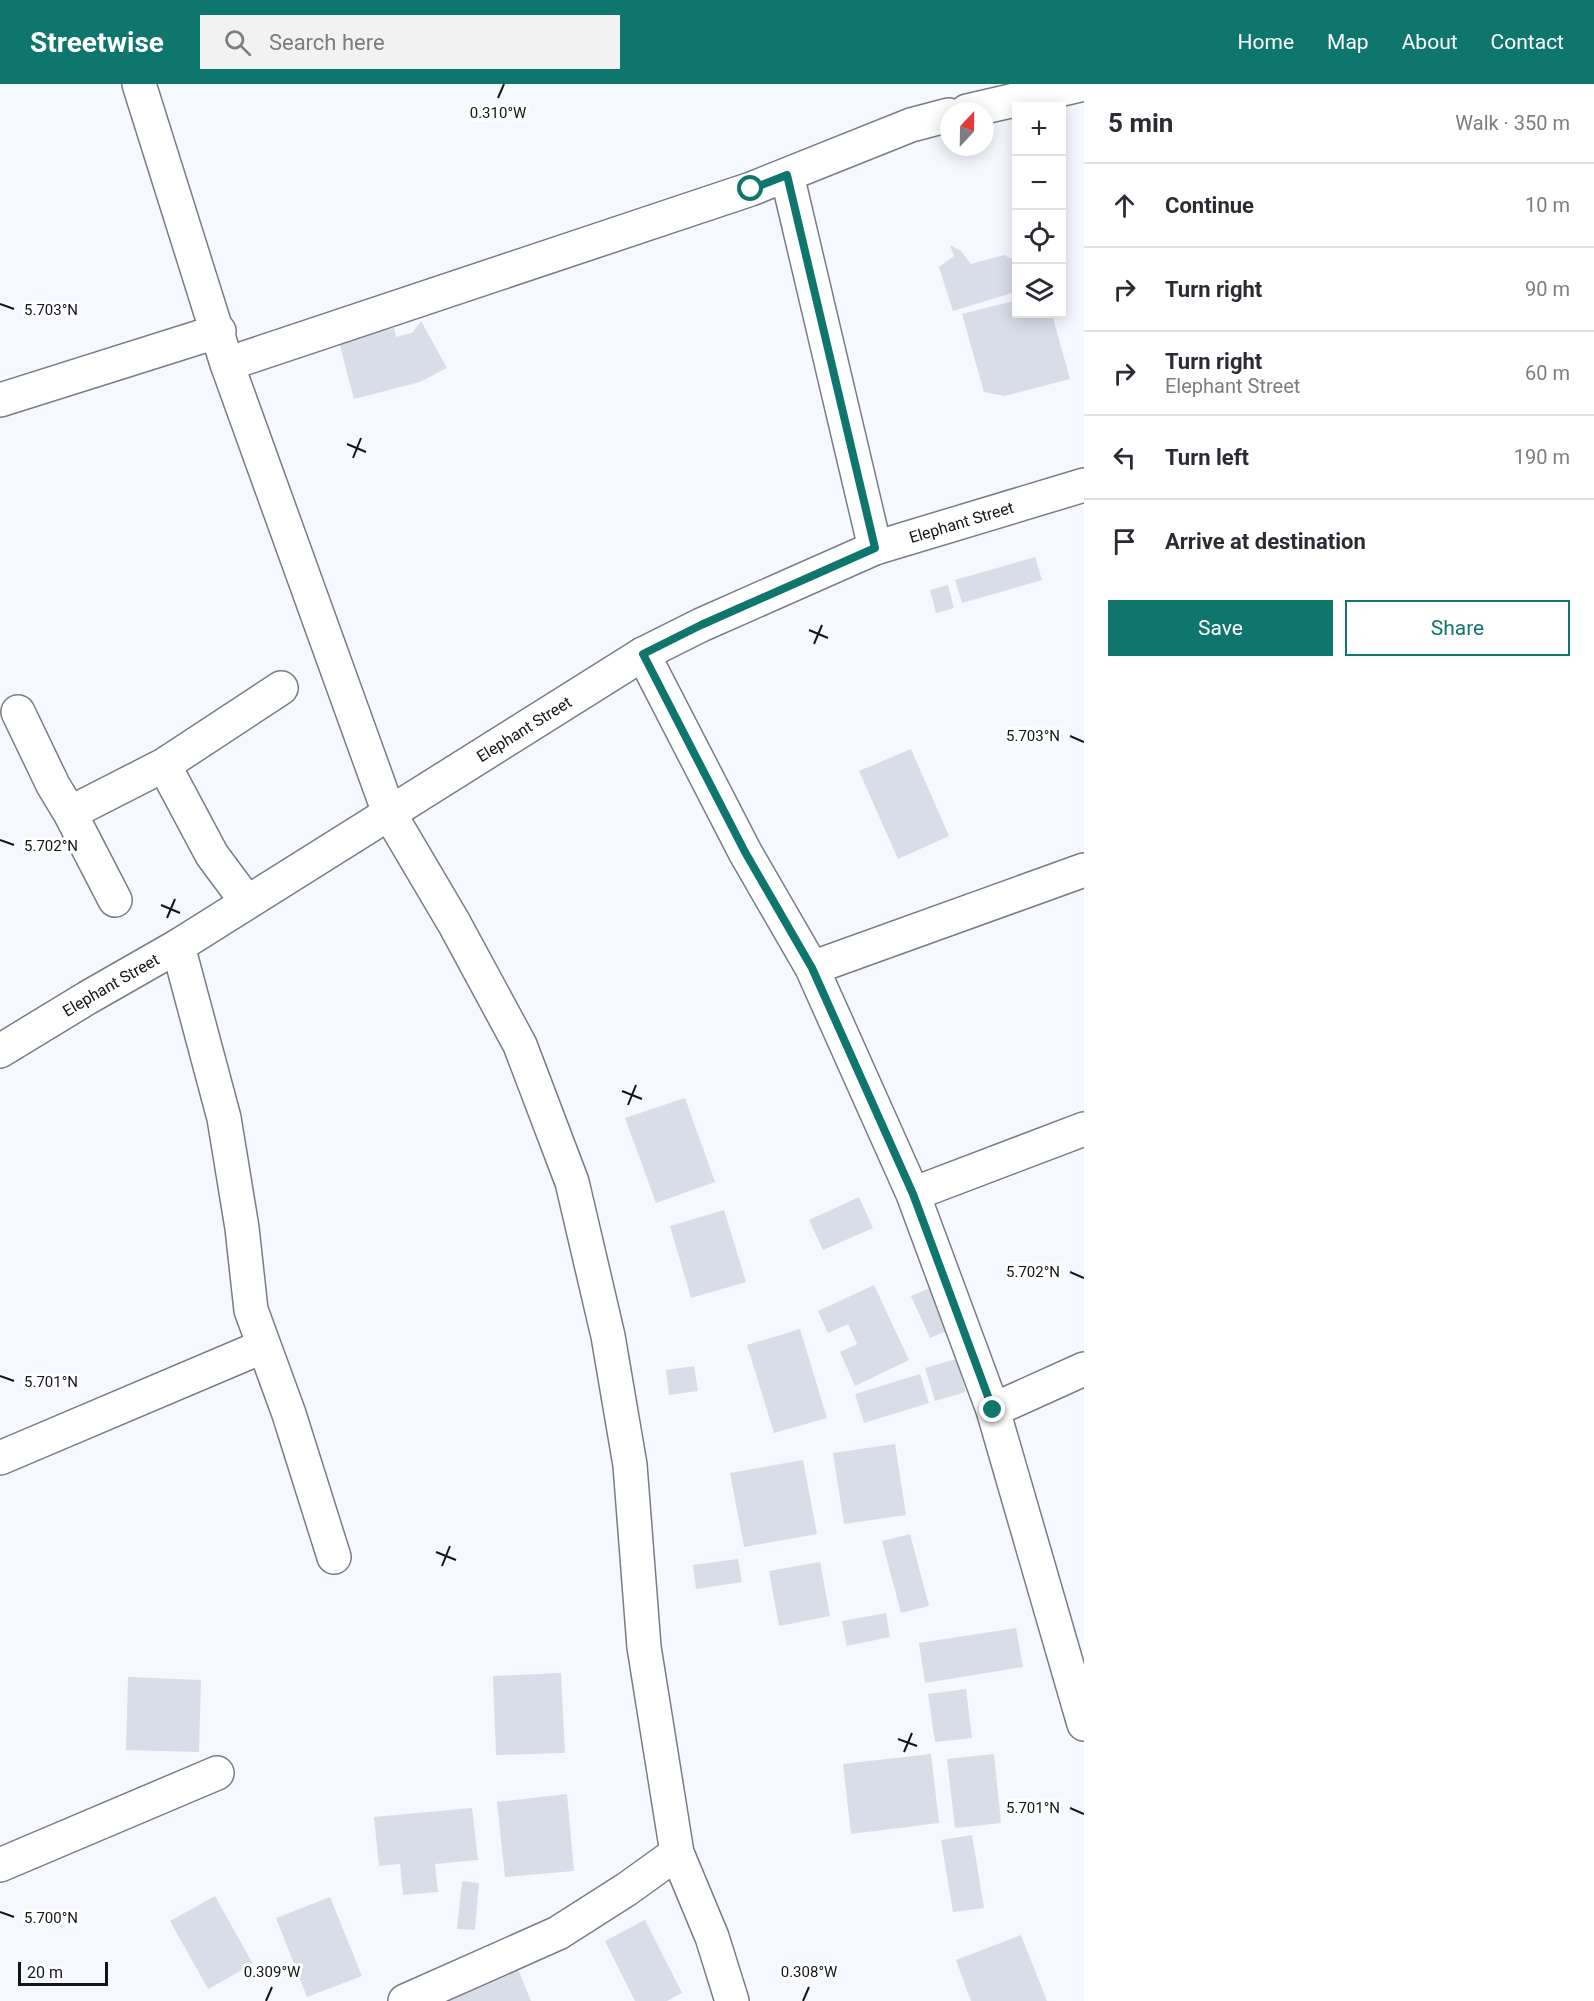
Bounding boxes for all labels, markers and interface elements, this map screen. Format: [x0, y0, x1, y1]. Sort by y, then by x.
search box [200, 15, 620, 69]
text: Streetwise [30, 26, 164, 59]
icon: search [221, 26, 254, 59]
text: Search here [269, 30, 385, 55]
text: Home [1238, 30, 1294, 54]
text: Map [1327, 30, 1369, 54]
text: About [1402, 30, 1458, 54]
text: Contact [1491, 30, 1564, 54]
north arrow [940, 102, 994, 156]
map controls [1012, 102, 1066, 318]
button: + [1012, 102, 1066, 156]
text: 0.310°W [470, 104, 526, 122]
text: 5 min [1108, 108, 1173, 138]
text: Walk · 350 m [1455, 111, 1570, 135]
button: − [1012, 156, 1066, 210]
route start [737, 175, 763, 201]
icon: ahead [1108, 189, 1141, 222]
text: Continue [1165, 193, 1254, 218]
text: 10 m [1525, 193, 1570, 217]
button: locate [1012, 210, 1066, 264]
button: layers [1012, 264, 1066, 318]
icon: right [1108, 273, 1141, 306]
text: Turn right [1165, 277, 1262, 302]
text: 90 m [1525, 277, 1570, 301]
text: 5.703°N [24, 301, 78, 319]
text: Turn right [1165, 349, 1262, 374]
icon: right [1108, 357, 1141, 390]
text: 60 m [1525, 361, 1570, 385]
text: Elephant Street [1165, 374, 1300, 398]
icon: left [1108, 441, 1141, 474]
text: Turn left [1165, 445, 1249, 470]
text: 190 m [1514, 445, 1570, 469]
street label: Elephant Street [907, 497, 1016, 547]
icon: arrive [1108, 525, 1141, 558]
text: Arrive at destination [1165, 529, 1366, 554]
button: Save [1108, 600, 1333, 656]
button: Share [1345, 600, 1570, 656]
street label: Elephant Street [473, 692, 575, 766]
text: 5.703°N [1006, 727, 1060, 745]
text: 5.702°N [24, 837, 78, 855]
street label: Elephant Street [59, 949, 162, 1020]
text: 5.702°N [1006, 1263, 1060, 1281]
text: 5.701°N [24, 1373, 78, 1391]
route end [979, 1396, 1005, 1422]
text: 5.701°N [1006, 1799, 1060, 1817]
text: 5.700°N [24, 1909, 78, 1927]
scale bar [18, 1959, 108, 1986]
text: 20 m [27, 1963, 63, 1982]
text: 0.309°W [244, 1963, 300, 1981]
text: 0.308°W [781, 1963, 837, 1981]

